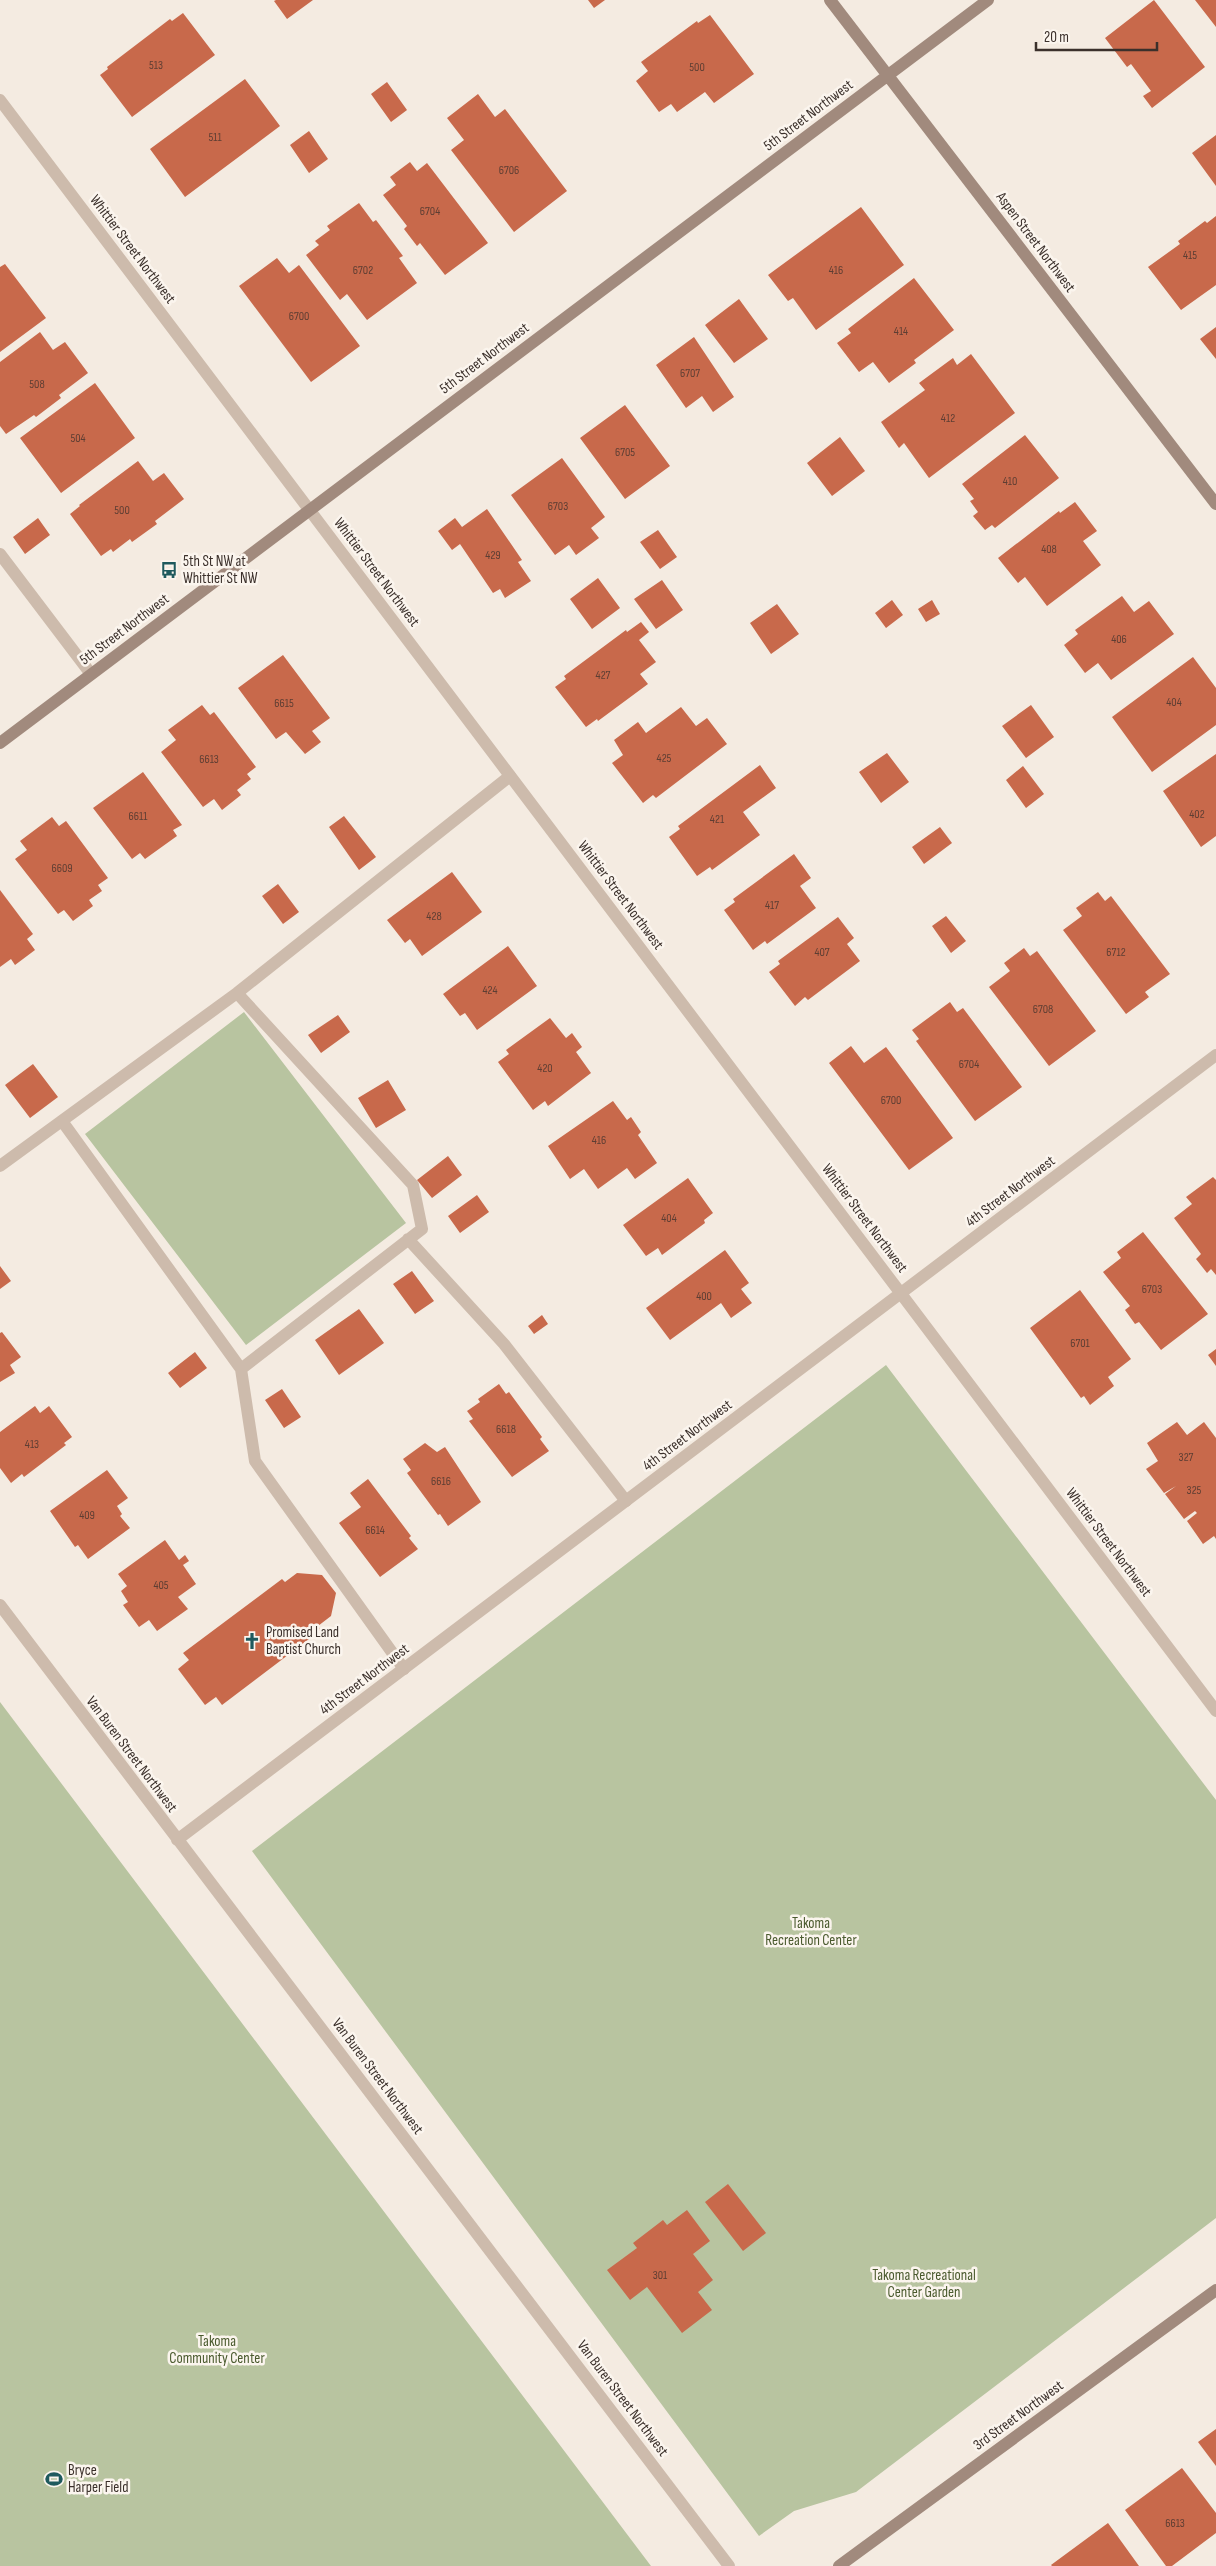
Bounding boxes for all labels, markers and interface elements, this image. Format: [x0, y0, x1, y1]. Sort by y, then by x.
scale bar [1036, 20, 1157, 52]
text: 20 m [1044, 28, 1069, 47]
house number: 513 [149, 58, 163, 73]
house number: 500 [689, 60, 705, 75]
street label: 5th Street Northwest [760, 75, 857, 155]
house number: 511 [208, 130, 222, 145]
house number: 6706 [499, 163, 519, 178]
street label: Aspen Street Northwest [991, 188, 1080, 297]
street label: Whittier Street Northwest [85, 191, 180, 308]
house number: 6704 [420, 204, 440, 219]
house number: 415 [1183, 248, 1197, 263]
house number: 6702 [353, 263, 373, 278]
house number: 416 [829, 263, 843, 278]
house number: 6700 [289, 309, 309, 324]
street label: 5th Street Northwest [436, 318, 533, 398]
house number: 414 [894, 324, 908, 339]
house number: 6707 [680, 366, 700, 381]
house number: 508 [29, 377, 45, 392]
house number: 412 [941, 411, 955, 426]
house number: 504 [70, 431, 86, 446]
house number: 6705 [615, 445, 635, 460]
house number: 410 [1003, 474, 1017, 489]
house number: 6703 [548, 499, 568, 514]
house number: 500 [114, 503, 130, 518]
street label: Whittier Street Northwest [329, 514, 424, 631]
house number: 408 [1041, 542, 1057, 557]
house number: 429 [485, 548, 501, 563]
place label: 5th St NW at Whittier St NW [183, 552, 258, 588]
bus stop icon: 5th St NW at Whittier St NW [159, 560, 179, 580]
street label: 5th Street Northwest [76, 589, 173, 669]
house number: 406 [1111, 632, 1127, 647]
house number: 427 [596, 668, 611, 683]
house number: 404 [1166, 695, 1182, 710]
house number: 6615 [274, 696, 294, 711]
house number: 425 [657, 751, 672, 766]
house number: 6613 [199, 752, 219, 767]
house number: 402 [1189, 807, 1205, 822]
house number: 6611 [129, 809, 148, 824]
house number: 421 [710, 812, 725, 827]
street label: Whittier Street Northwest [573, 837, 668, 954]
house number: 6609 [51, 861, 73, 876]
house number: 417 [765, 898, 779, 913]
house number: 428 [426, 909, 442, 924]
house number: 407 [814, 945, 830, 960]
house number: 6712 [1106, 945, 1126, 960]
house number: 424 [483, 983, 497, 998]
house number: 6708 [1033, 1002, 1053, 1017]
house number: 6704 [959, 1057, 979, 1072]
house number: 420 [537, 1061, 553, 1076]
house number: 6700 [881, 1093, 901, 1108]
house number: 416 [592, 1133, 606, 1148]
street label: 4th Street Northwest [962, 1151, 1059, 1231]
street label: Whittier Street Northwest [817, 1160, 912, 1277]
house number: 404 [661, 1211, 677, 1226]
house number: 6703 [1142, 1282, 1162, 1297]
house number: 400 [696, 1289, 712, 1304]
house number: 6701 [1070, 1336, 1091, 1351]
street label: 4th Street Northwest [639, 1395, 736, 1475]
house number: 6618 [496, 1422, 516, 1437]
house number: 413 [25, 1437, 39, 1452]
house number: 327 [1179, 1450, 1194, 1465]
house number: 6616 [431, 1474, 451, 1489]
house number: 325 [1187, 1483, 1202, 1498]
street label: Whittier Street Northwest [1061, 1484, 1156, 1601]
house number: 409 [79, 1508, 95, 1523]
house number: 6614 [365, 1523, 385, 1538]
house number: 405 [153, 1578, 169, 1593]
place label: Promised Land Baptist Church [266, 1623, 341, 1659]
church icon: Promised Land Baptist Church [242, 1631, 262, 1651]
street label: 4th Street Northwest [316, 1639, 413, 1719]
street label: Van Buren Street Northwest [82, 1692, 182, 1816]
park label: Takoma Recreation Center [765, 1914, 857, 1950]
street label: Van Buren Street Northwest [328, 2014, 428, 2138]
park label: Takoma Recreational Center Garden [872, 2266, 976, 2302]
house number: 301 [653, 2268, 668, 2283]
park label: Takoma Community Center [169, 2332, 265, 2368]
street label: Van Buren Street Northwest [573, 2336, 673, 2460]
street label: 3rd Street Northwest [970, 2376, 1067, 2454]
place label: Bryce Harper Field [68, 2461, 128, 2497]
sports icon: Bryce Harper Field [44, 2469, 64, 2489]
house number: 6613 [1165, 2516, 1185, 2531]

